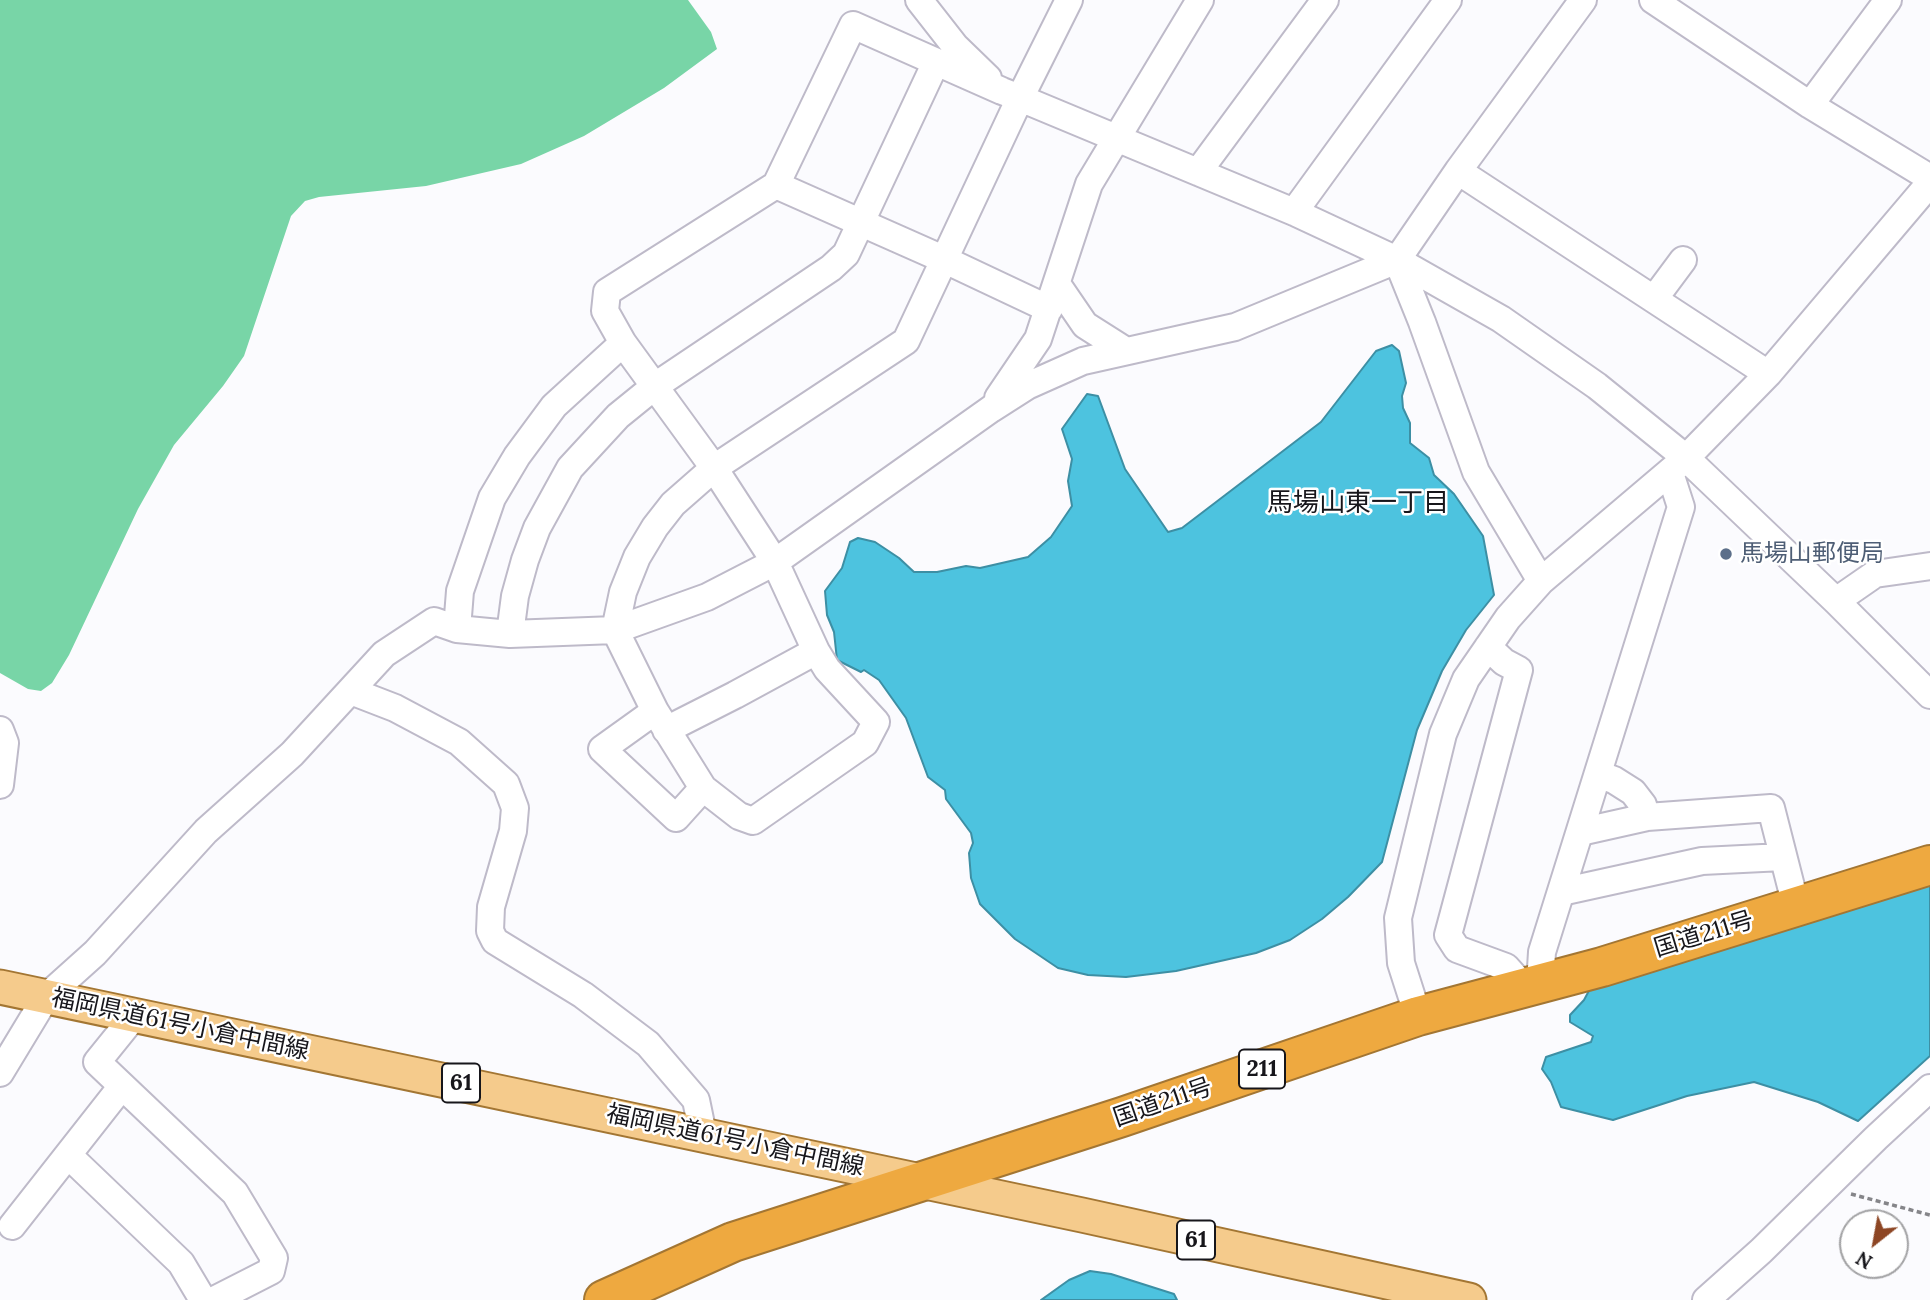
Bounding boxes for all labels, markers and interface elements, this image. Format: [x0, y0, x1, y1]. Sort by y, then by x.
district label: 馬場山東一丁目 [1267, 488, 1449, 520]
place label: 馬場山郵便局 [1740, 540, 1884, 568]
marker: 馬場山郵便局 [1718, 546, 1734, 562]
street label: 国道211号 [1651, 906, 1757, 964]
street label: 福岡県道61号小倉中間線 [49, 984, 311, 1066]
road number: 211 [1239, 1050, 1285, 1088]
road number: 61 [442, 1064, 480, 1102]
street label: 国道211号 [1110, 1073, 1216, 1133]
street label: 福岡県道61号小倉中間線 [604, 1100, 866, 1182]
north arrow [1839, 1209, 1909, 1279]
road number: 61 [1177, 1220, 1215, 1260]
text: N [1852, 1246, 1877, 1274]

